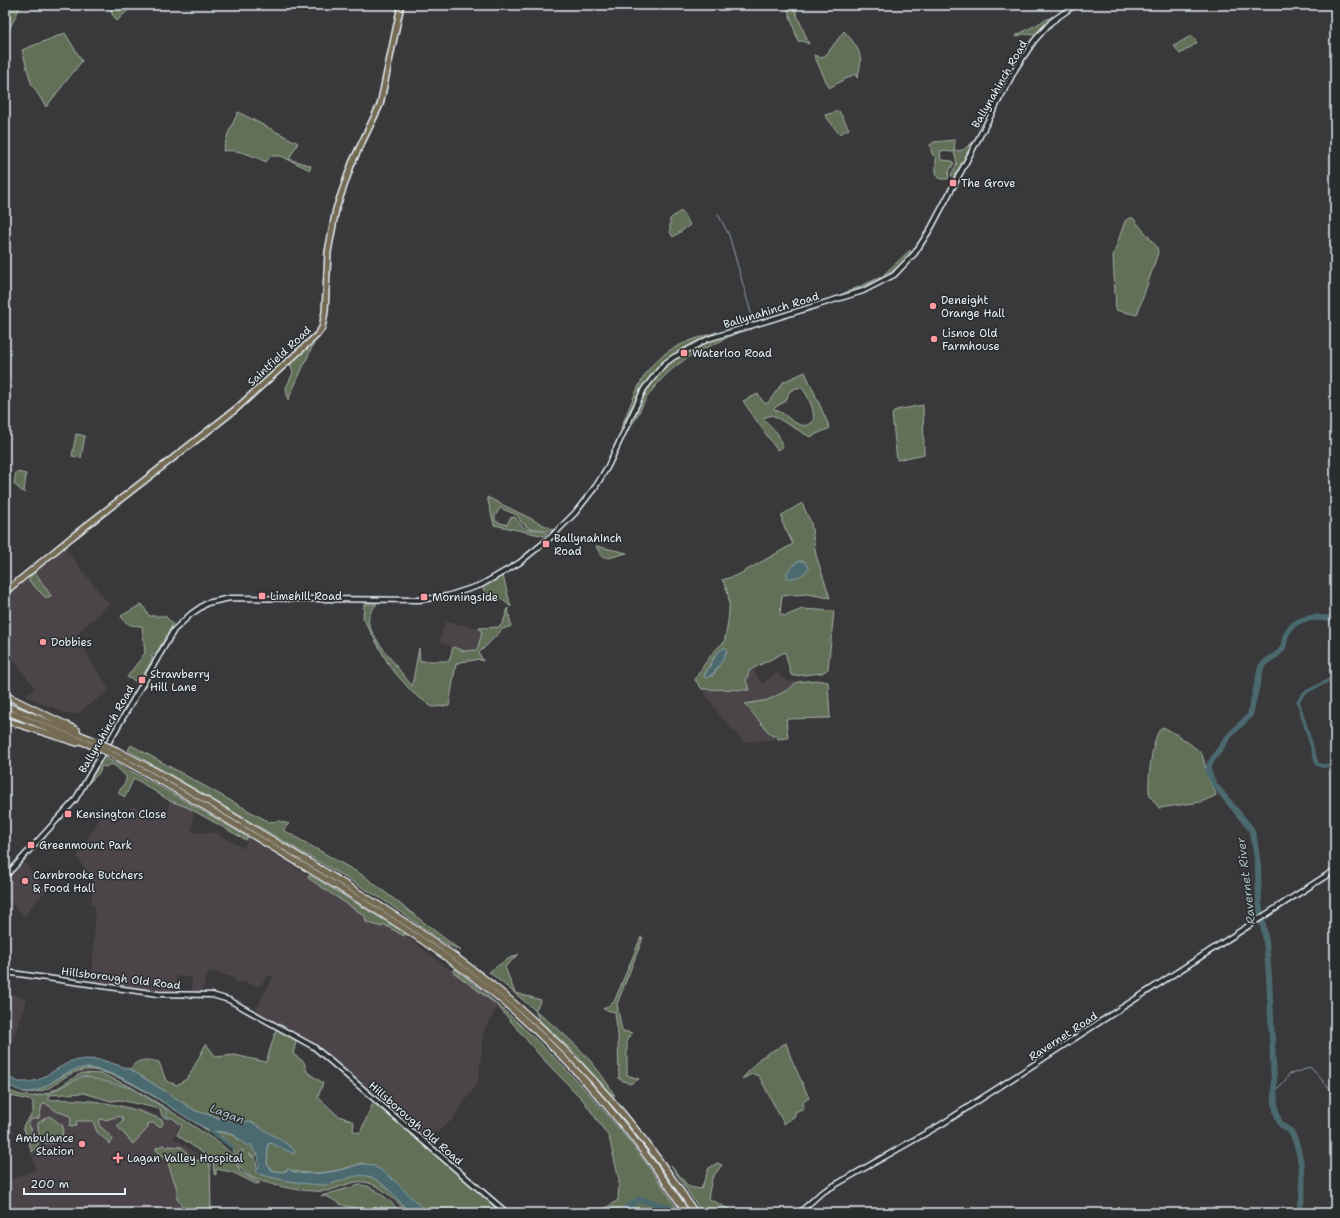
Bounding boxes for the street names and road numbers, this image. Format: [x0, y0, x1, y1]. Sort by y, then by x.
street label: Ballynahinch Road [968, 38, 1031, 131]
street label: Ballynahinch Road [721, 289, 821, 332]
street label: Saintfield Road [244, 323, 314, 390]
street label: Ballynahinch Road [75, 683, 138, 776]
street label: Hillsborough Old Road [60, 964, 182, 993]
street label: Ravernet Road [1026, 1009, 1101, 1064]
street label: Hillsborough Old Road [365, 1078, 466, 1169]

